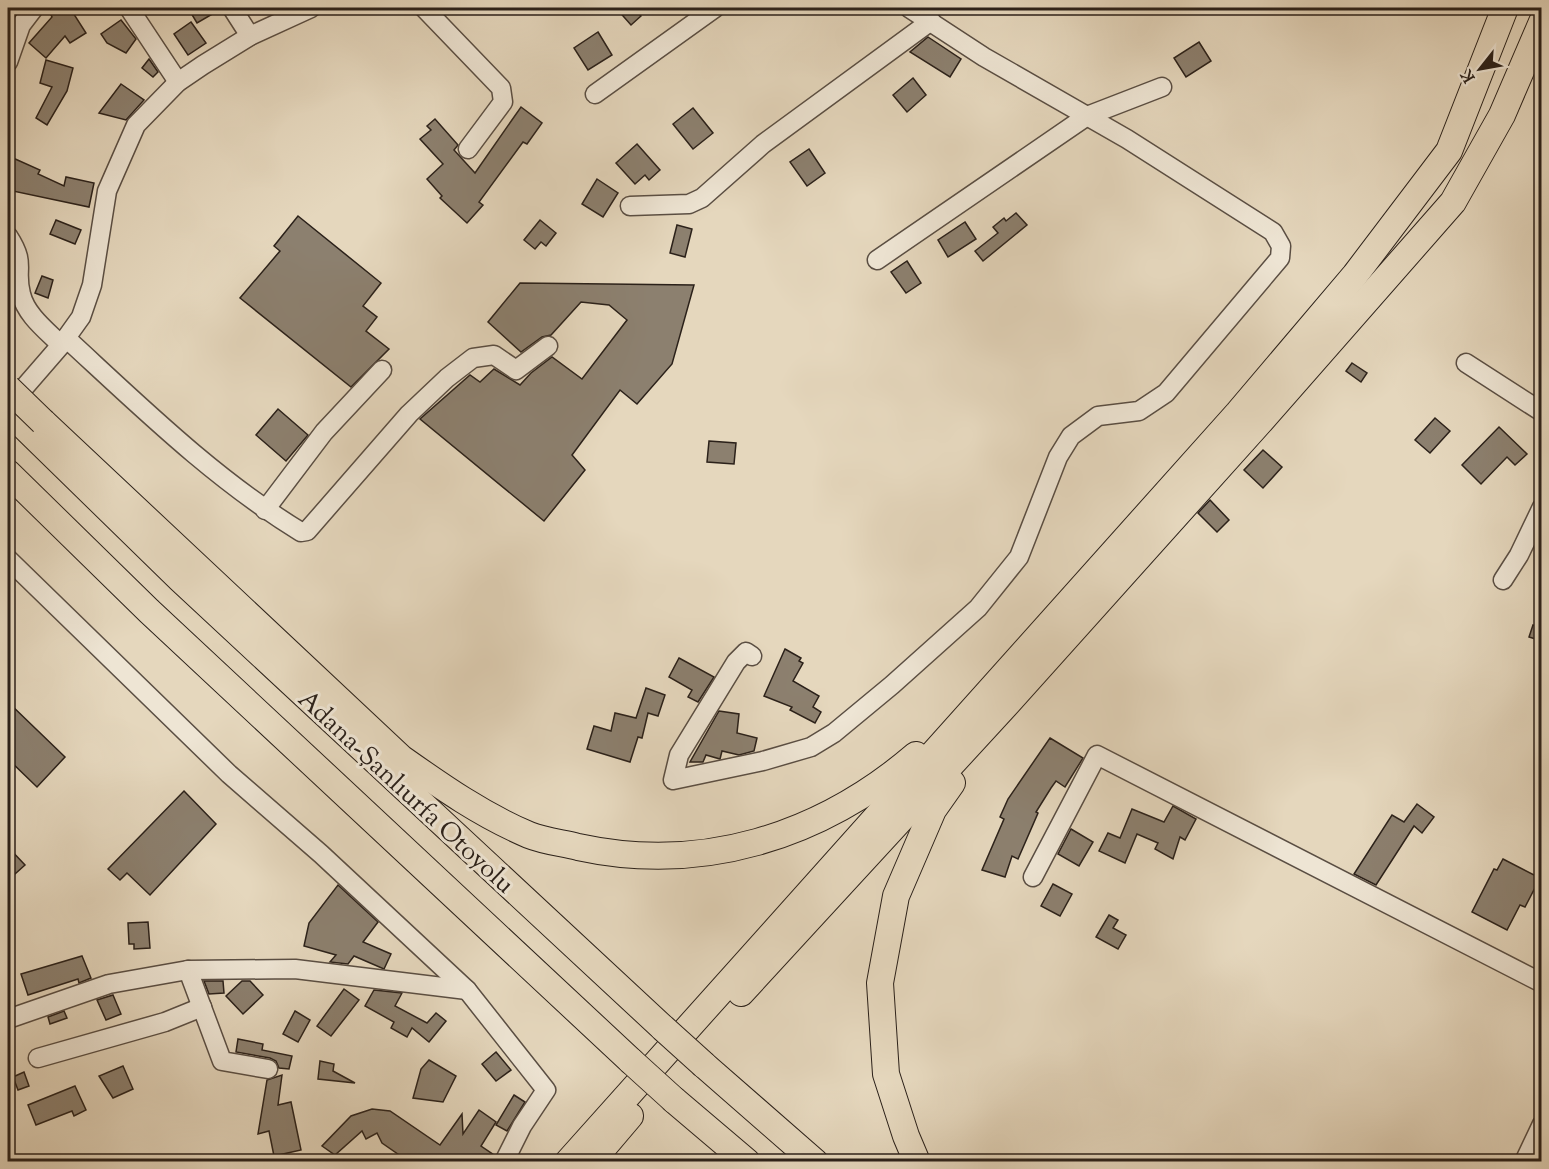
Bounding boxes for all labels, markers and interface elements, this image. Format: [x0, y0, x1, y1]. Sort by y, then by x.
north arrow [1450, 39, 1510, 99]
text: K [1456, 64, 1482, 86]
street label: Adana-Şanlıurfa Otoyolu [289, 682, 522, 903]

